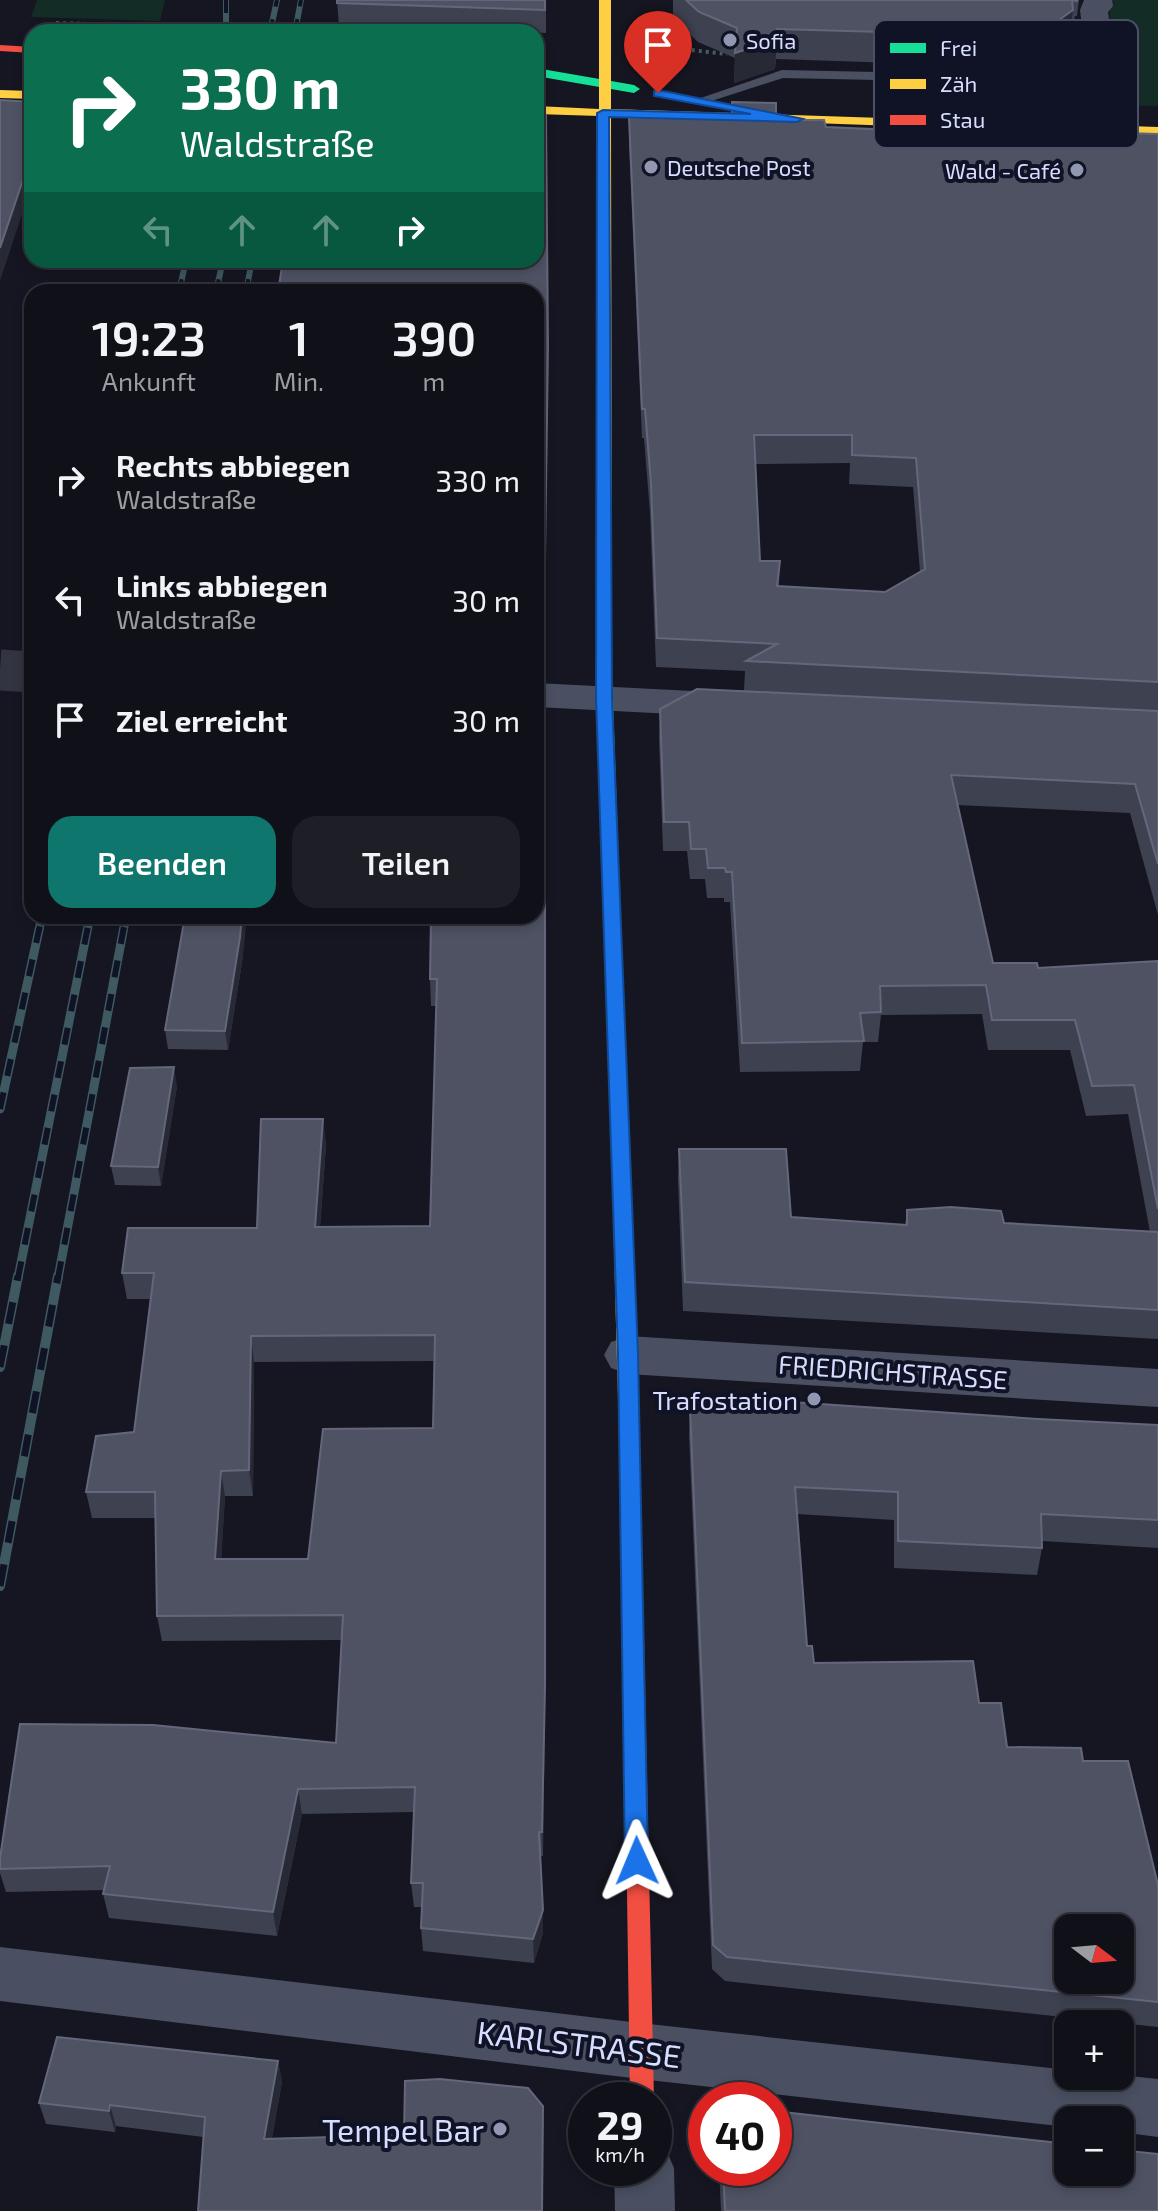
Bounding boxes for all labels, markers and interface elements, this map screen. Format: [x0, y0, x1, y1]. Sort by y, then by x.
pin [624, 11, 692, 93]
legend [874, 20, 1138, 148]
icon: arrive [636, 23, 680, 67]
place label: Sofia [746, 27, 796, 53]
marker: Sofia [721, 31, 739, 49]
text: Frei [940, 34, 977, 60]
text: 330 m [180, 53, 340, 120]
icon: right [48, 56, 152, 160]
text: Zäh [940, 70, 977, 96]
text: Stau [940, 106, 985, 132]
text: Waldstraße [180, 121, 375, 164]
place label: Deutsche Post [667, 154, 811, 180]
place label: Wald - Café [945, 157, 1061, 183]
marker: Deutsche Post [642, 158, 660, 176]
marker: Wald - Café [1068, 161, 1086, 179]
icon: left [136, 208, 180, 252]
icon: ahead [220, 208, 264, 252]
icon: ahead [304, 208, 348, 252]
icon: right [388, 208, 432, 252]
text: 19:23 [92, 308, 206, 366]
text: 1 [289, 308, 309, 366]
text: 390 [392, 308, 476, 366]
text: Ankunft [102, 365, 196, 396]
text: Min. [274, 365, 324, 396]
text: m [423, 365, 445, 396]
text: Rechts abbiegen [116, 447, 350, 483]
icon: right [48, 458, 92, 502]
text: 330 m [436, 462, 520, 498]
text: Waldstraße [116, 483, 257, 514]
text: Links abbiegen [116, 567, 328, 603]
icon: left [48, 578, 92, 622]
text: 30 m [452, 582, 520, 618]
text: Waldstraße [116, 603, 257, 634]
icon: arrive [48, 698, 92, 742]
text: Ziel erreicht [116, 702, 288, 738]
text: 30 m [452, 702, 520, 738]
button: Beenden [48, 816, 276, 908]
button: Teilen [292, 816, 520, 908]
street label: FRIEDRICHSTRASSE [777, 1348, 1009, 1394]
place label: Trafostation [653, 1384, 798, 1415]
marker: Trafostation [805, 1390, 823, 1408]
position arrow [595, 1819, 679, 1903]
north arrow [1054, 1914, 1134, 1994]
map controls [1054, 1914, 1134, 2186]
button: + [1054, 2010, 1134, 2090]
street label: KARLSTRASSE [475, 2012, 683, 2074]
speed limit sign: 40 [688, 2082, 792, 2186]
text: 29 [597, 2100, 643, 2148]
button: − [1054, 2106, 1134, 2186]
place label: Tempel Bar [322, 2110, 484, 2148]
marker: Tempel Bar [491, 2120, 509, 2138]
text: km/h [595, 2142, 645, 2166]

